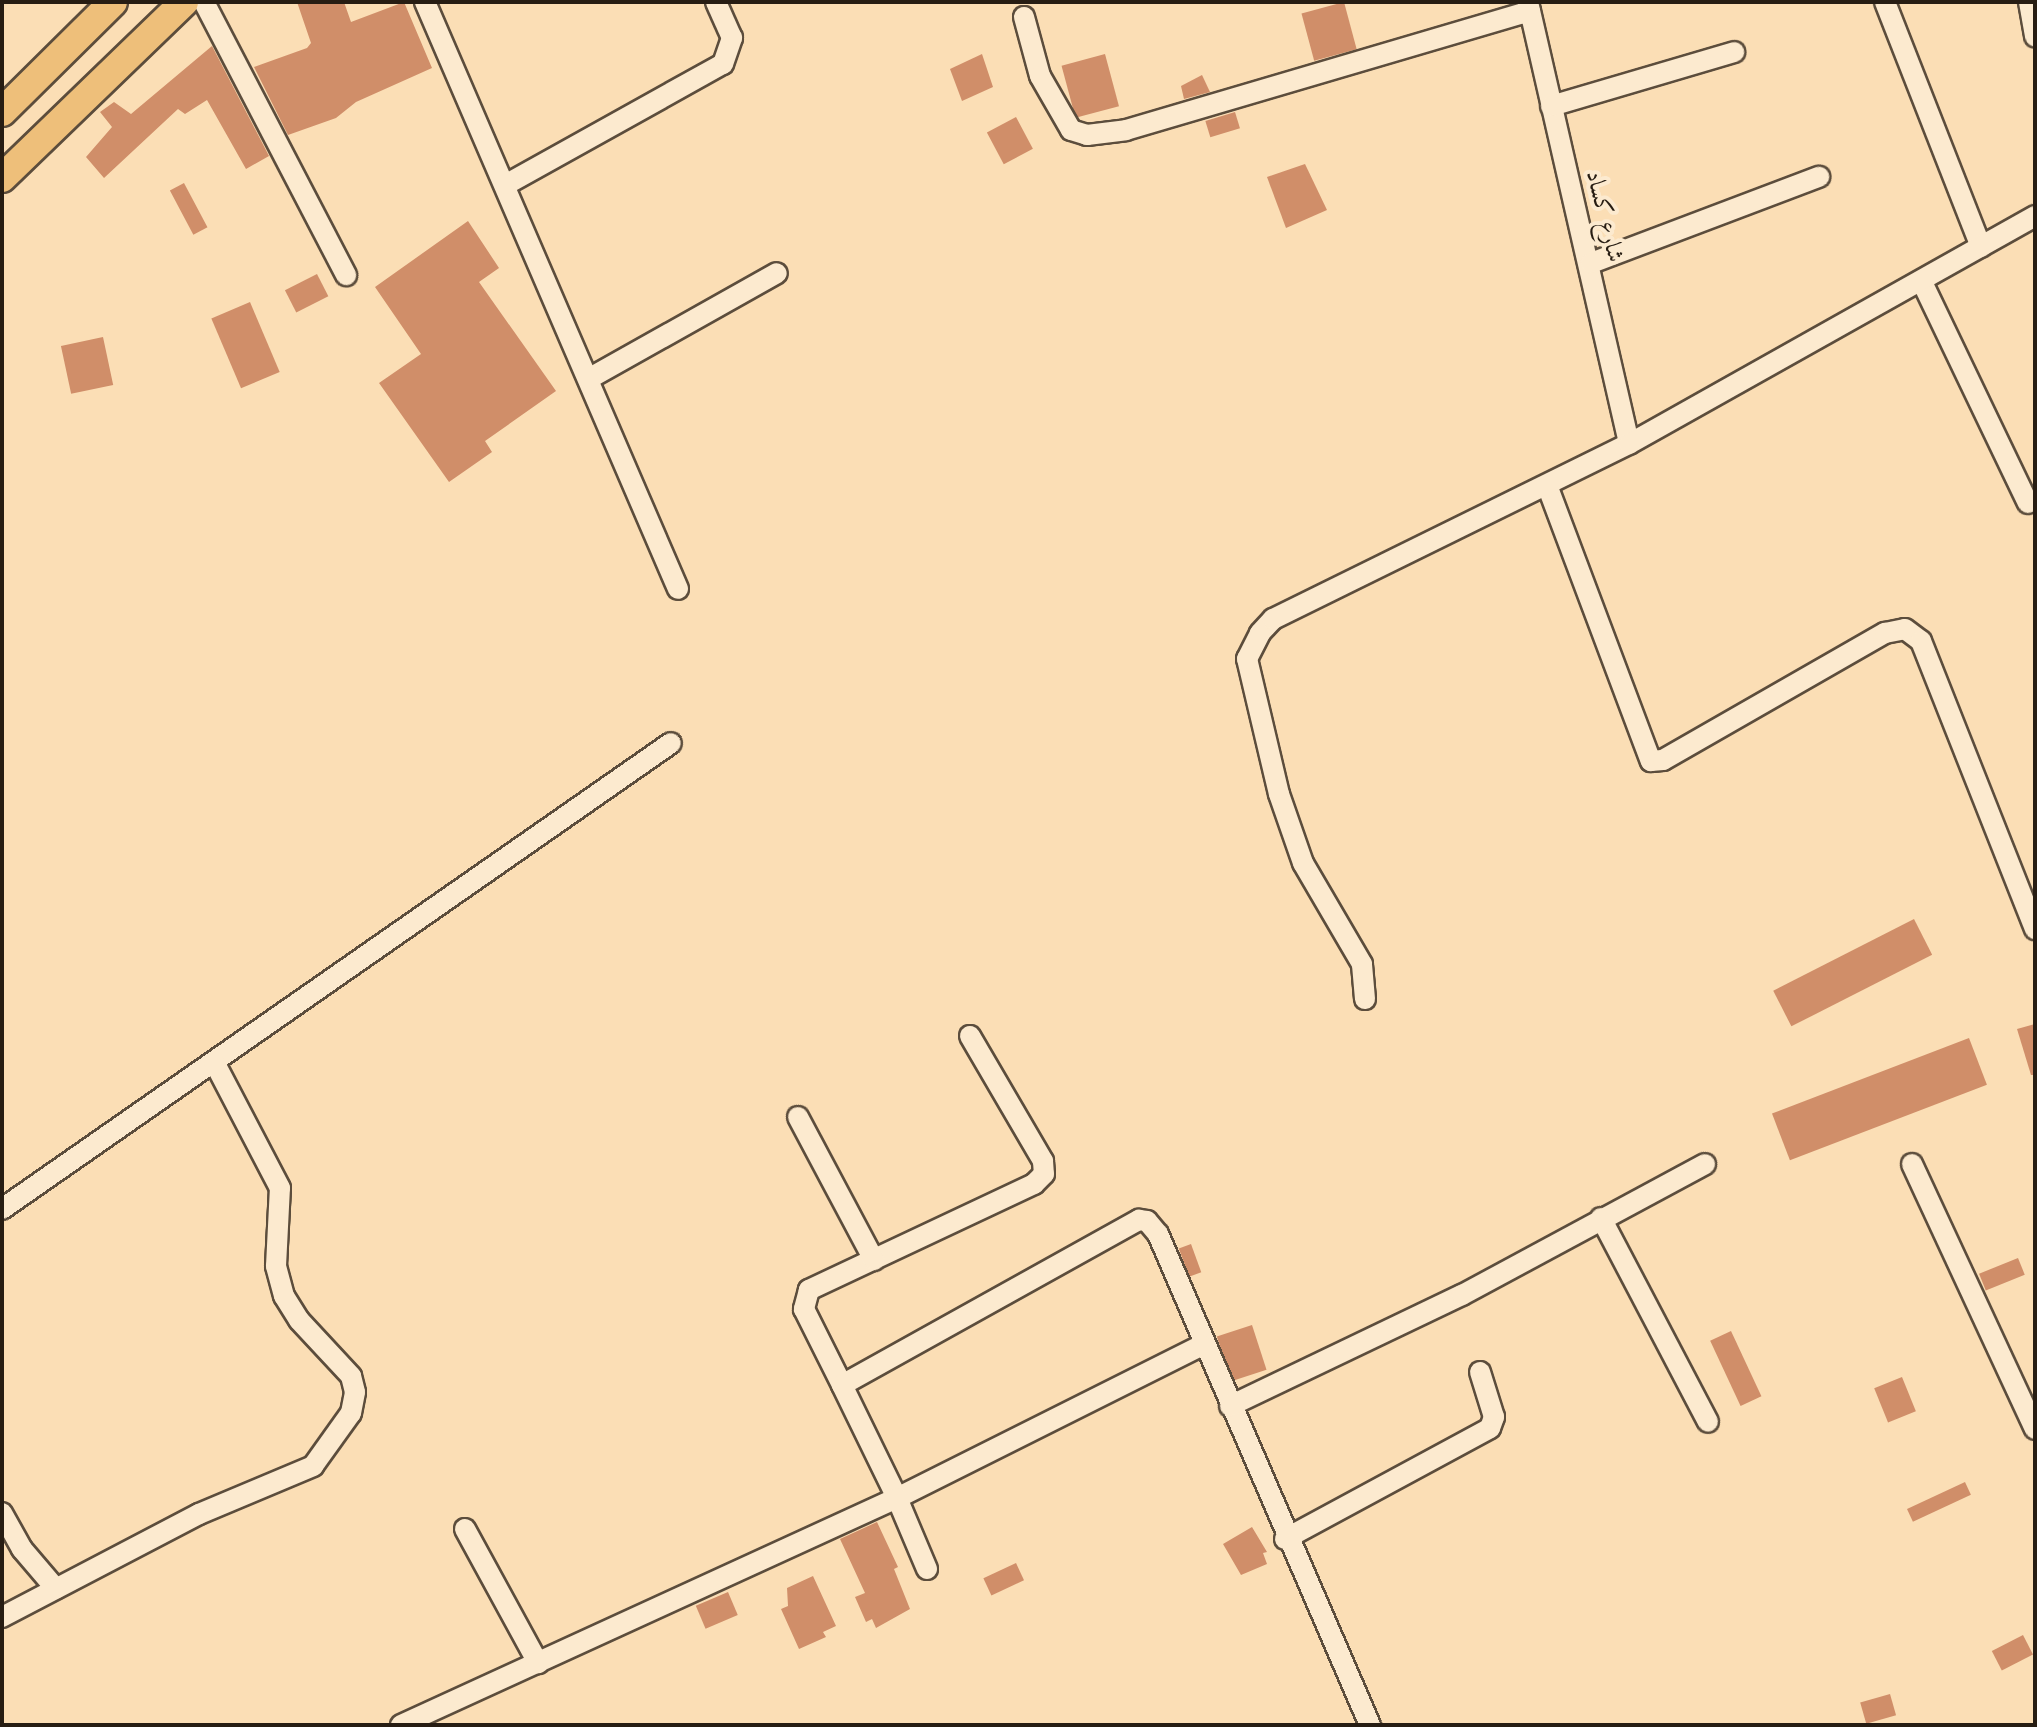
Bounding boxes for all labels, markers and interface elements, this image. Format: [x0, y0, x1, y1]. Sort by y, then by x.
street label: شارع كساد [1580, 167, 1630, 265]

